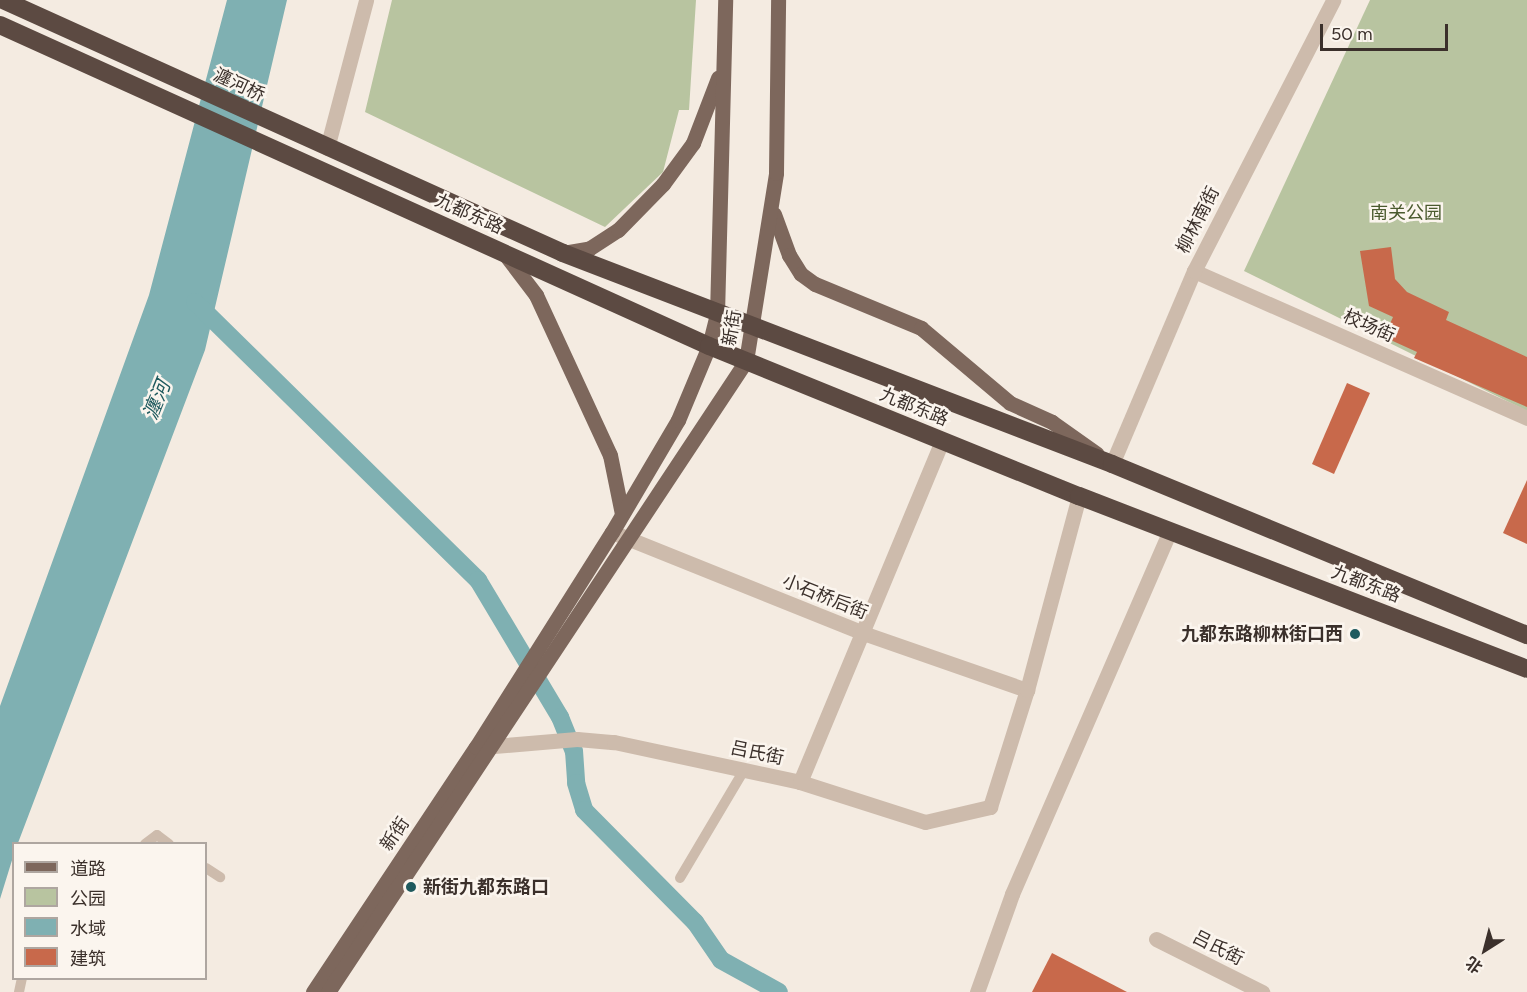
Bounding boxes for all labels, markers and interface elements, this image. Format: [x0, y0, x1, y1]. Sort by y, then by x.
scale bar [1323, 12, 1450, 50]
text: 50 m [1331, 23, 1373, 45]
street label: 瀍河桥 [210, 64, 268, 106]
street label: 柳林南街 [1172, 183, 1224, 257]
street label: 九都东路 [432, 189, 506, 239]
park label: 南关公园 [1370, 202, 1442, 224]
street label: 校场街 [1340, 305, 1398, 347]
street label: 新街 [718, 308, 746, 348]
water label: 瀍河 [138, 377, 176, 423]
street label: 九都东路 [877, 384, 951, 430]
street label: 九都东路 [1329, 561, 1403, 607]
street label: 小石桥后街 [779, 570, 871, 624]
place label: 九都东路柳林街口西 [1181, 623, 1343, 645]
marker: 九都东路柳林街口西 [1348, 627, 1362, 641]
street label: 吕氏街 [728, 737, 786, 769]
street label: 新街 [376, 813, 414, 855]
legend [12, 842, 207, 980]
text: 道路 [70, 858, 106, 880]
place label: 新街九都东路口 [423, 876, 549, 898]
marker: 新街九都东路口 [404, 880, 418, 894]
text: 公园 [70, 888, 106, 910]
text: 水域 [70, 918, 106, 940]
north arrow [1455, 920, 1515, 980]
street label: 吕氏街 [1189, 926, 1247, 970]
text: 建筑 [70, 948, 106, 970]
text: 北 [1462, 953, 1486, 977]

